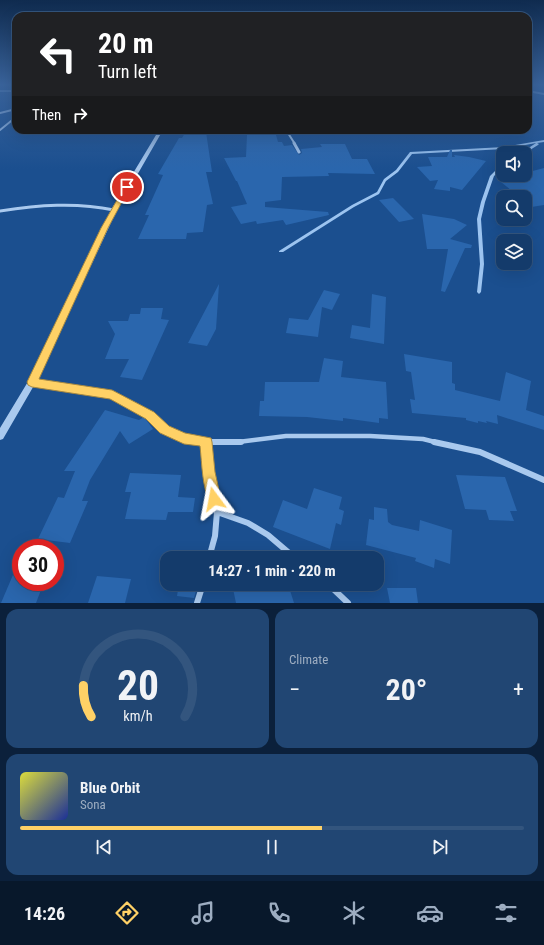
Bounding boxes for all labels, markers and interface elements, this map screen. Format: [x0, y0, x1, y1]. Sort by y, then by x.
text: 20 m [98, 27, 154, 60]
icon: left [32, 28, 84, 80]
text: Turn left [98, 61, 157, 82]
icon: right [69, 104, 91, 126]
text: Then [32, 106, 61, 124]
map controls [496, 146, 532, 270]
button: sound [496, 146, 532, 182]
pin [110, 170, 144, 204]
icon: arrive [116, 176, 138, 198]
button: search [496, 190, 532, 226]
button: layers [496, 234, 532, 270]
position arrow [193, 478, 235, 520]
speed limit sign: 30 [12, 539, 64, 591]
text: 14:27 · 1 min · 220 m [208, 562, 336, 580]
text: Climate [289, 652, 328, 667]
text: 20 [116, 660, 159, 709]
text: 20° [386, 672, 428, 707]
text: − [289, 677, 300, 702]
text: + [513, 677, 524, 702]
text: km/h [123, 707, 152, 723]
text: Blue Orbit [80, 779, 140, 797]
text: Sona [80, 797, 106, 812]
icon: previous [93, 836, 115, 858]
icon: pause [261, 836, 283, 858]
icon: next [429, 836, 451, 858]
icon: directions [113, 899, 141, 927]
icon: music [189, 899, 217, 927]
icon: phone [265, 899, 293, 927]
icon: climate [340, 899, 368, 927]
icon: car [416, 899, 444, 927]
icon: filters [492, 899, 520, 927]
text: 14:26 [24, 903, 65, 924]

